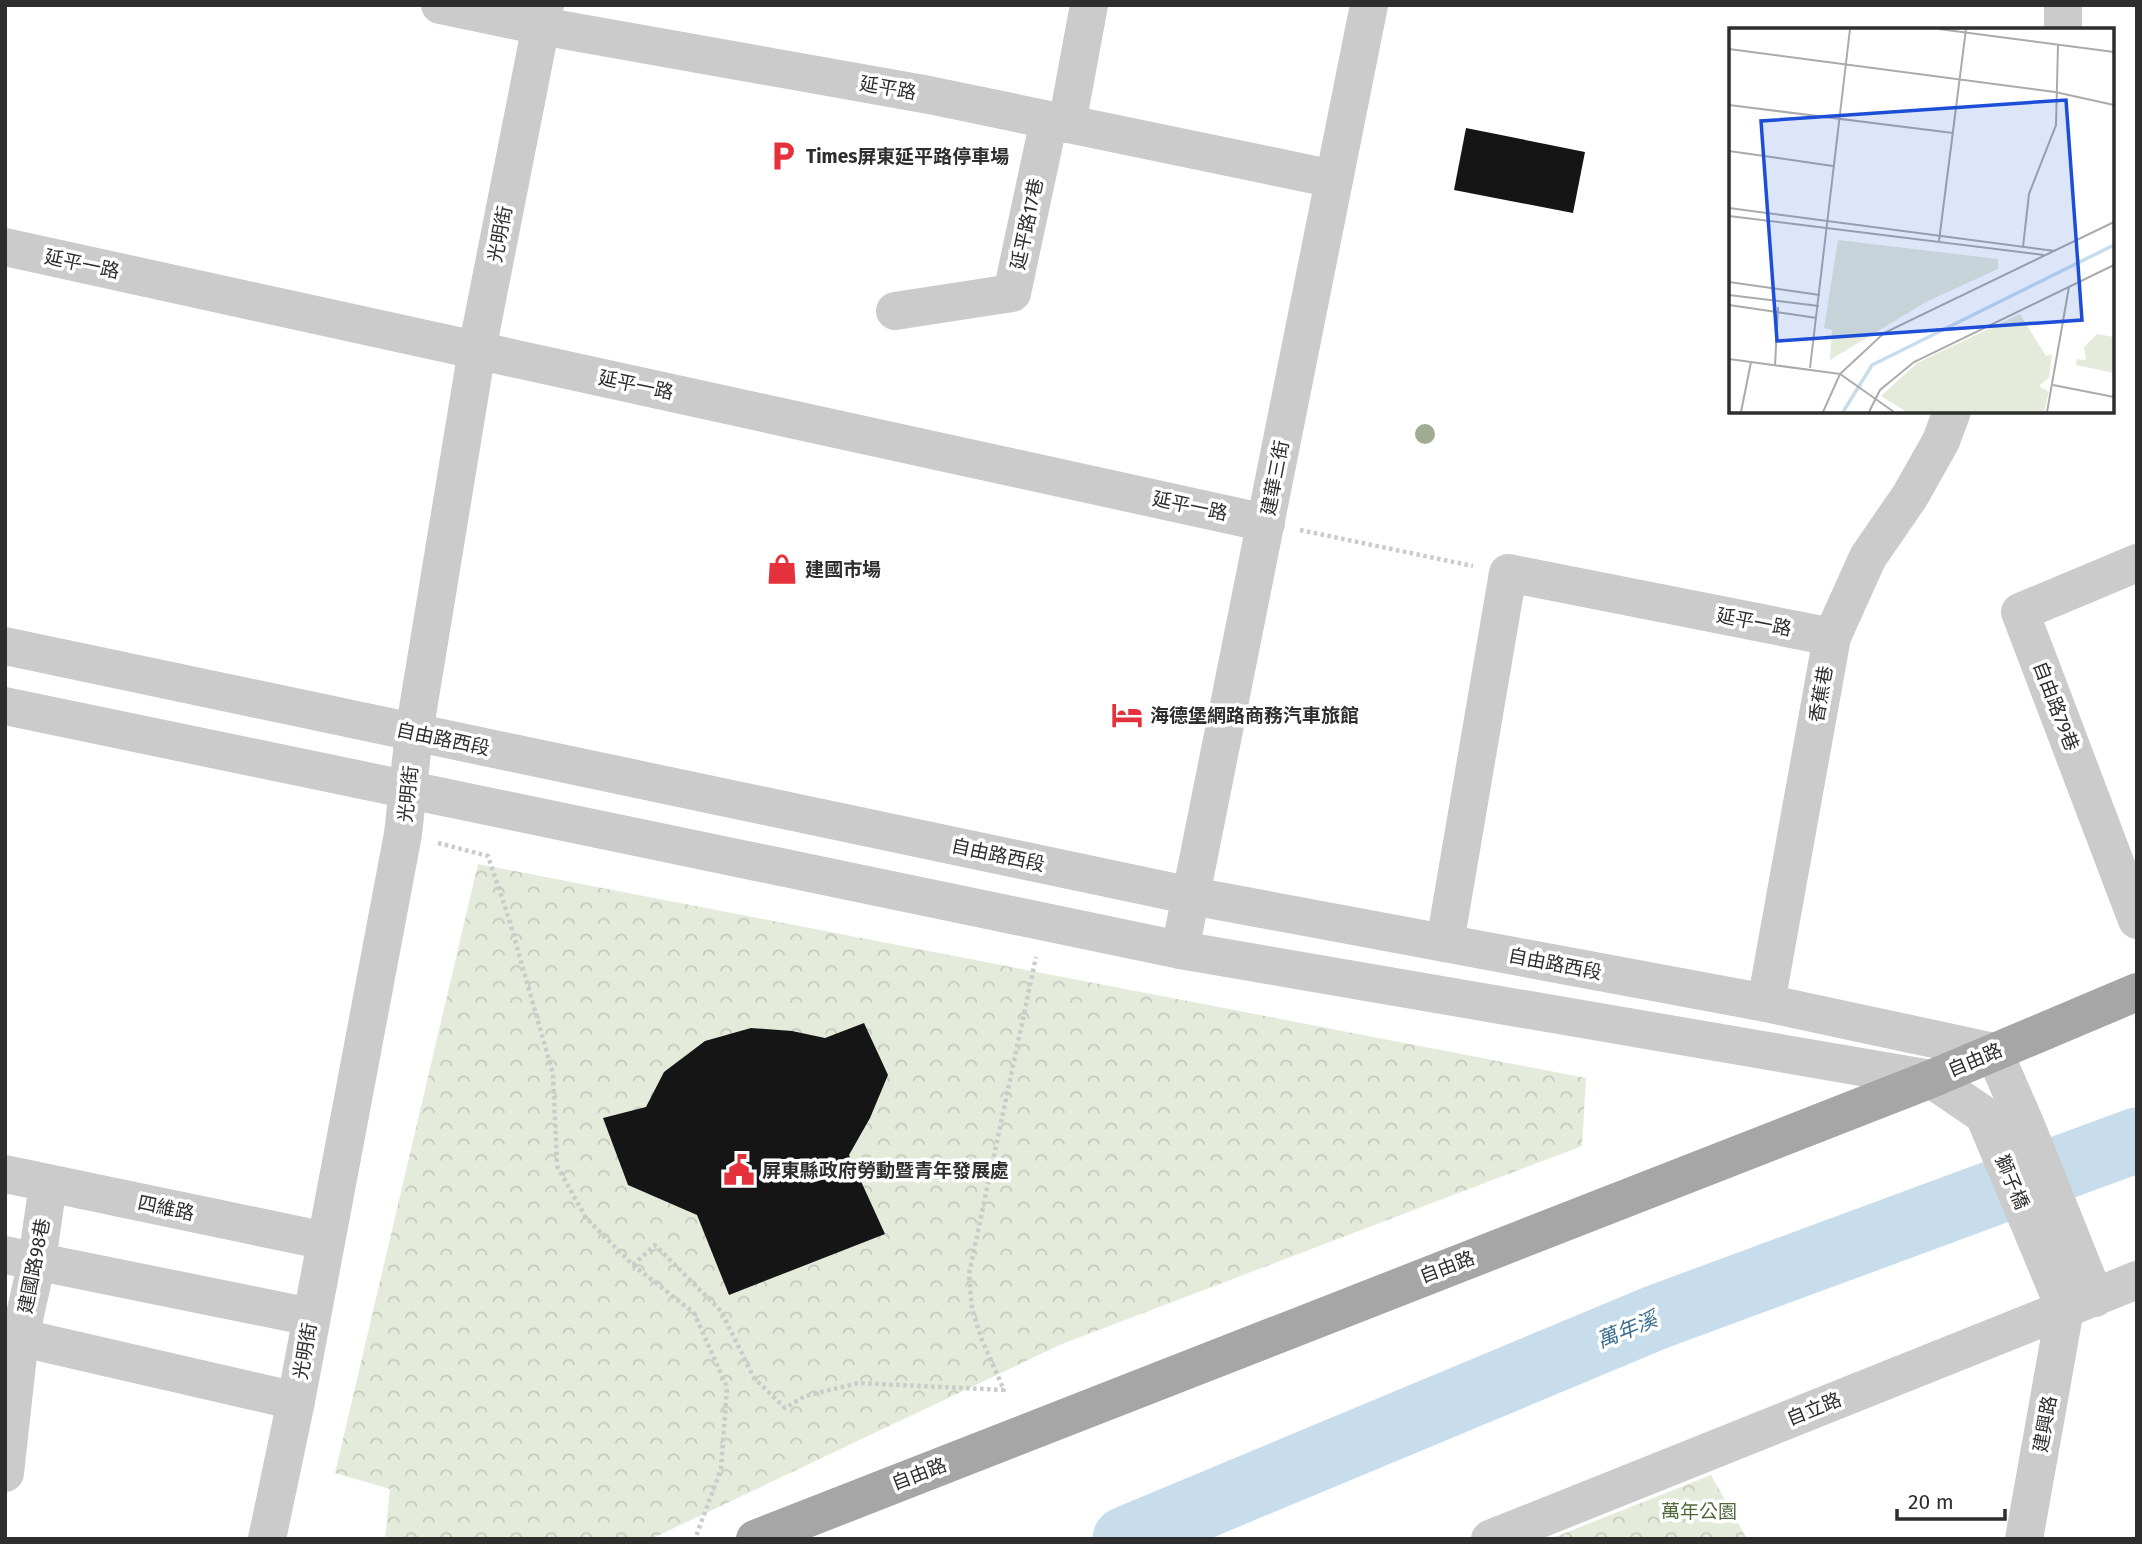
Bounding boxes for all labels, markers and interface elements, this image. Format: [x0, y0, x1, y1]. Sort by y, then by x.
inset map [1729, 28, 2114, 413]
street label: 延平路 [858, 72, 918, 104]
parking icon: Times屏東延平路停車場 [766, 139, 800, 173]
place label: Times屏東延平路停車場 [806, 145, 1009, 168]
street label: 延平路17巷 [1006, 176, 1048, 272]
street label: 光明街 [483, 204, 517, 264]
street label: 延平一路 [42, 245, 122, 283]
street label: 延平一路 [596, 366, 676, 404]
street label: 建華三街 [1256, 438, 1294, 518]
street label: 延平一路 [1150, 487, 1230, 525]
shop icon: 建國市場 [765, 552, 799, 586]
place label: 建國市場 [805, 558, 881, 581]
street label: 延平一路 [1714, 603, 1794, 641]
street label: 自由路79巷 [2028, 658, 2084, 754]
street label: 香蕉巷 [1805, 664, 1837, 724]
hotel icon: 海德堡網路商務汽車旅館 [1110, 698, 1144, 732]
place label: 海德堡網路商務汽車旅館 [1150, 704, 1359, 727]
street label: 自由路西段 [394, 718, 492, 760]
street label: 光明街 [394, 764, 422, 824]
street label: 自由路西段 [949, 834, 1047, 876]
street label: 自由路西段 [1506, 944, 1604, 984]
street label: 自由路 [1944, 1038, 2006, 1082]
street label: 獅子橋 [1990, 1151, 2034, 1213]
public building icon: 屏東縣政府勞動暨青年發展處 [722, 1153, 756, 1187]
place label: 屏東縣政府勞動暨青年發展處 [762, 1159, 1009, 1182]
street label: 四維路 [136, 1191, 196, 1225]
street label: 建國路98巷 [14, 1216, 54, 1316]
street label: 自由路 [1416, 1246, 1478, 1288]
water label: 萬年溪 [1593, 1305, 1664, 1354]
street label: 光明街 [289, 1321, 321, 1381]
street label: 自立路 [1783, 1388, 1845, 1430]
street label: 建興路 [2029, 1394, 2061, 1454]
street label: 自由路 [888, 1453, 950, 1495]
scale bar [1897, 1478, 2006, 1522]
text: 20 m [1908, 1489, 1954, 1515]
park label: 萬年公園 [1661, 1500, 1737, 1523]

